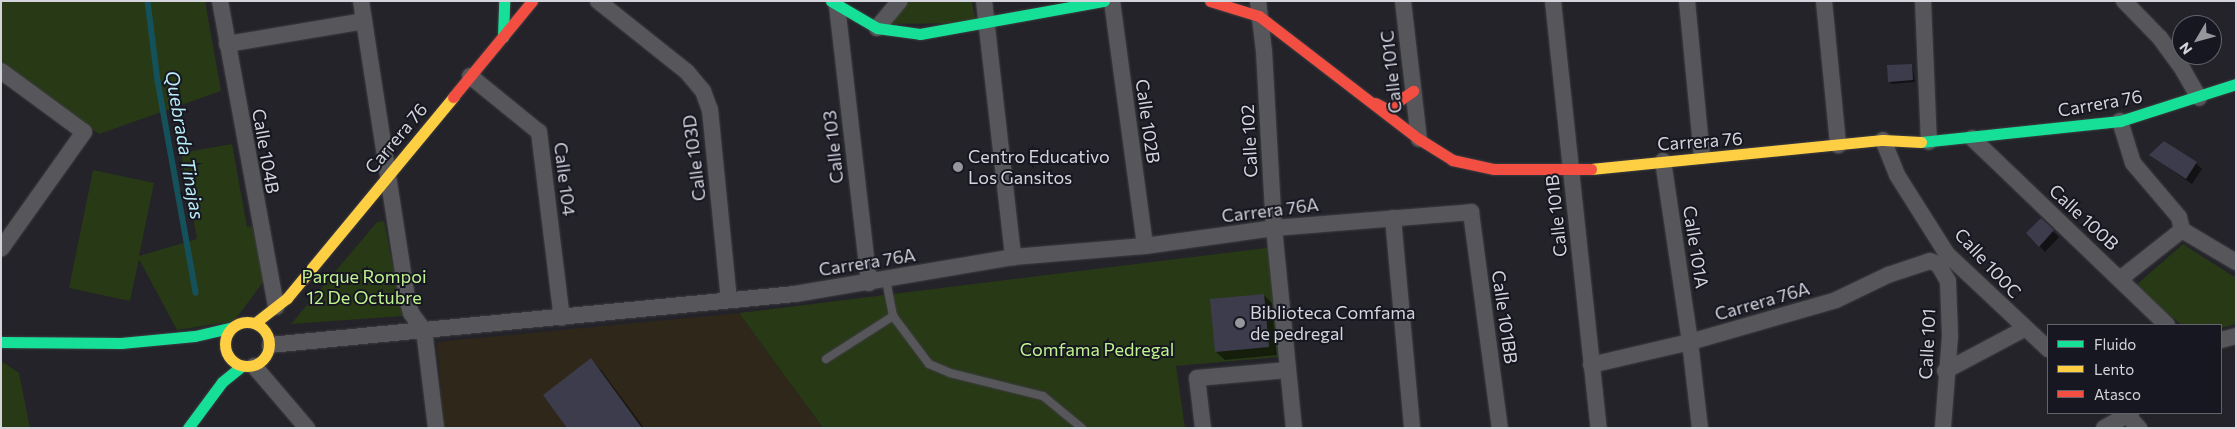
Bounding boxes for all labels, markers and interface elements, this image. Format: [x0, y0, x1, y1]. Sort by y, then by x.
north arrow [2172, 15, 2222, 65]
street label: Calle 101C [1376, 29, 1406, 115]
text: N [2175, 39, 2195, 58]
water label: Quebrada Tinajas [161, 69, 209, 221]
street label: Calle 102B [1131, 77, 1165, 165]
street label: Carrera 76 [2056, 85, 2144, 121]
street label: Carrera 76 [360, 98, 432, 178]
street label: Calle 102 [1236, 104, 1262, 178]
street label: Calle 104B [248, 107, 284, 195]
street label: Calle 103 [818, 109, 848, 185]
street label: Calle 103D [678, 114, 710, 202]
street label: Carrera 76 [1657, 127, 1743, 155]
street label: Calle 104 [550, 141, 580, 217]
place label: Centro Educativo Los Gansitos [968, 146, 1110, 188]
marker: Centro Educativo Los Gansitos [952, 161, 964, 173]
street label: Calle 101B [1541, 174, 1571, 258]
street label: Calle 100B [2045, 180, 2123, 254]
street label: Carrera 76A [1220, 193, 1320, 227]
street label: Calle 101A [1679, 204, 1713, 290]
street label: Calle 100C [1950, 224, 2026, 302]
street label: Carrera 76A [817, 244, 917, 280]
park label: Parque Rompoi 12 De Octubre [301, 266, 427, 308]
street label: Calle 101BB [1488, 269, 1522, 365]
street label: Carrera 76A [1712, 277, 1812, 325]
place label: Biblioteca Comfama de pedregal [1250, 302, 1415, 344]
street label: Calle 101 [1914, 308, 1940, 380]
marker: Biblioteca Comfama de pedregal [1234, 317, 1246, 329]
legend [2047, 324, 2222, 414]
text: Fluido [2094, 335, 2136, 353]
park label: Comfama Pedregal [1020, 338, 1174, 360]
text: Lento [2094, 360, 2134, 378]
text: Atasco [2094, 385, 2141, 403]

